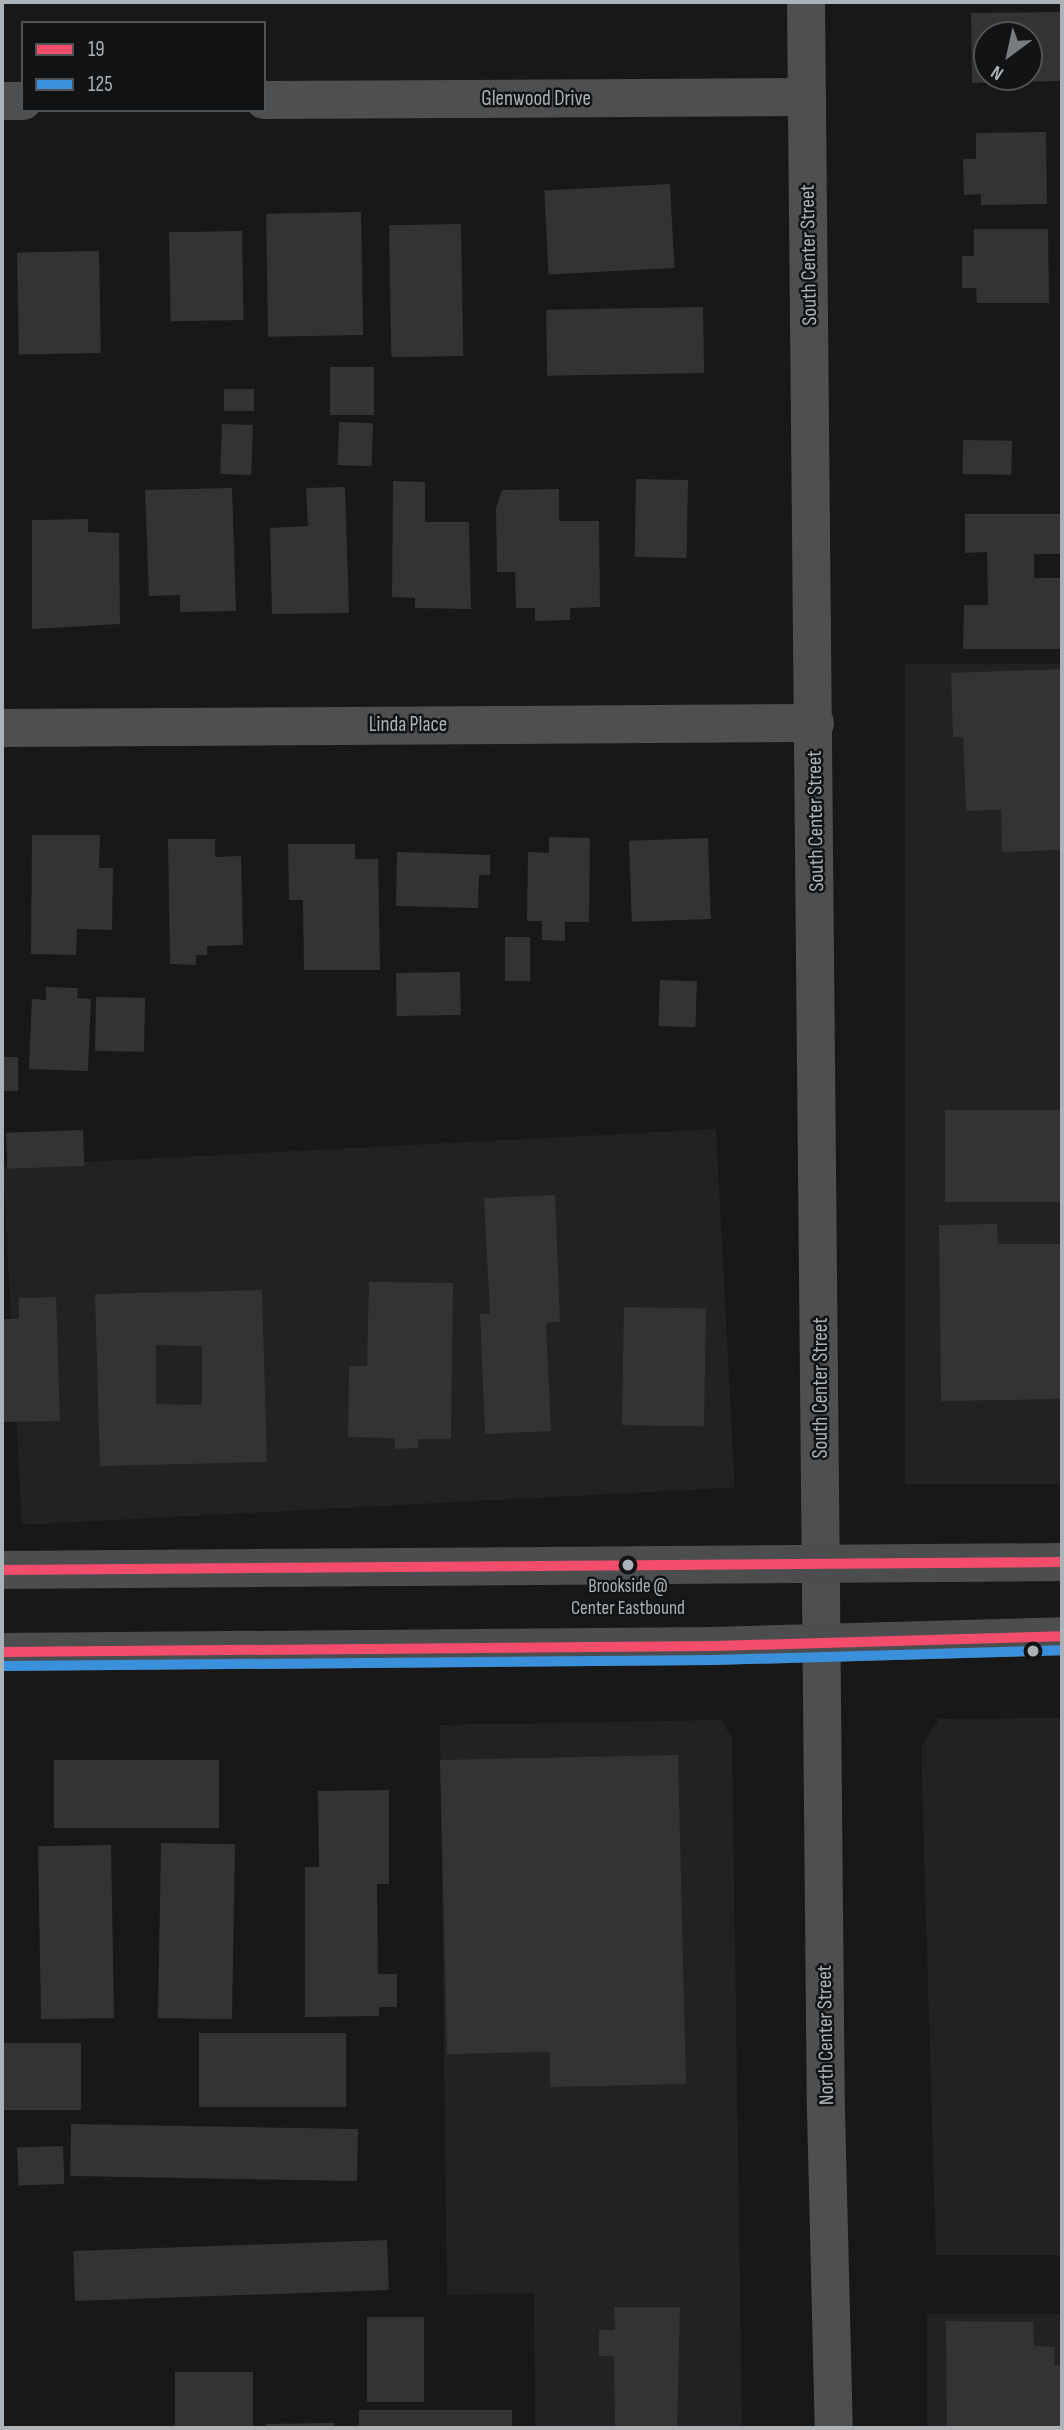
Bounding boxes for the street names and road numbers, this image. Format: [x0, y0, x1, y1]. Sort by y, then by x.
street label: Glenwood Drive [481, 86, 591, 112]
street label: South Center Street [795, 184, 823, 326]
street label: Linda Place [369, 712, 447, 738]
street label: South Center Street [802, 750, 830, 892]
street label: South Center Street [808, 1317, 834, 1459]
street label: North Center Street [812, 1965, 840, 2105]

